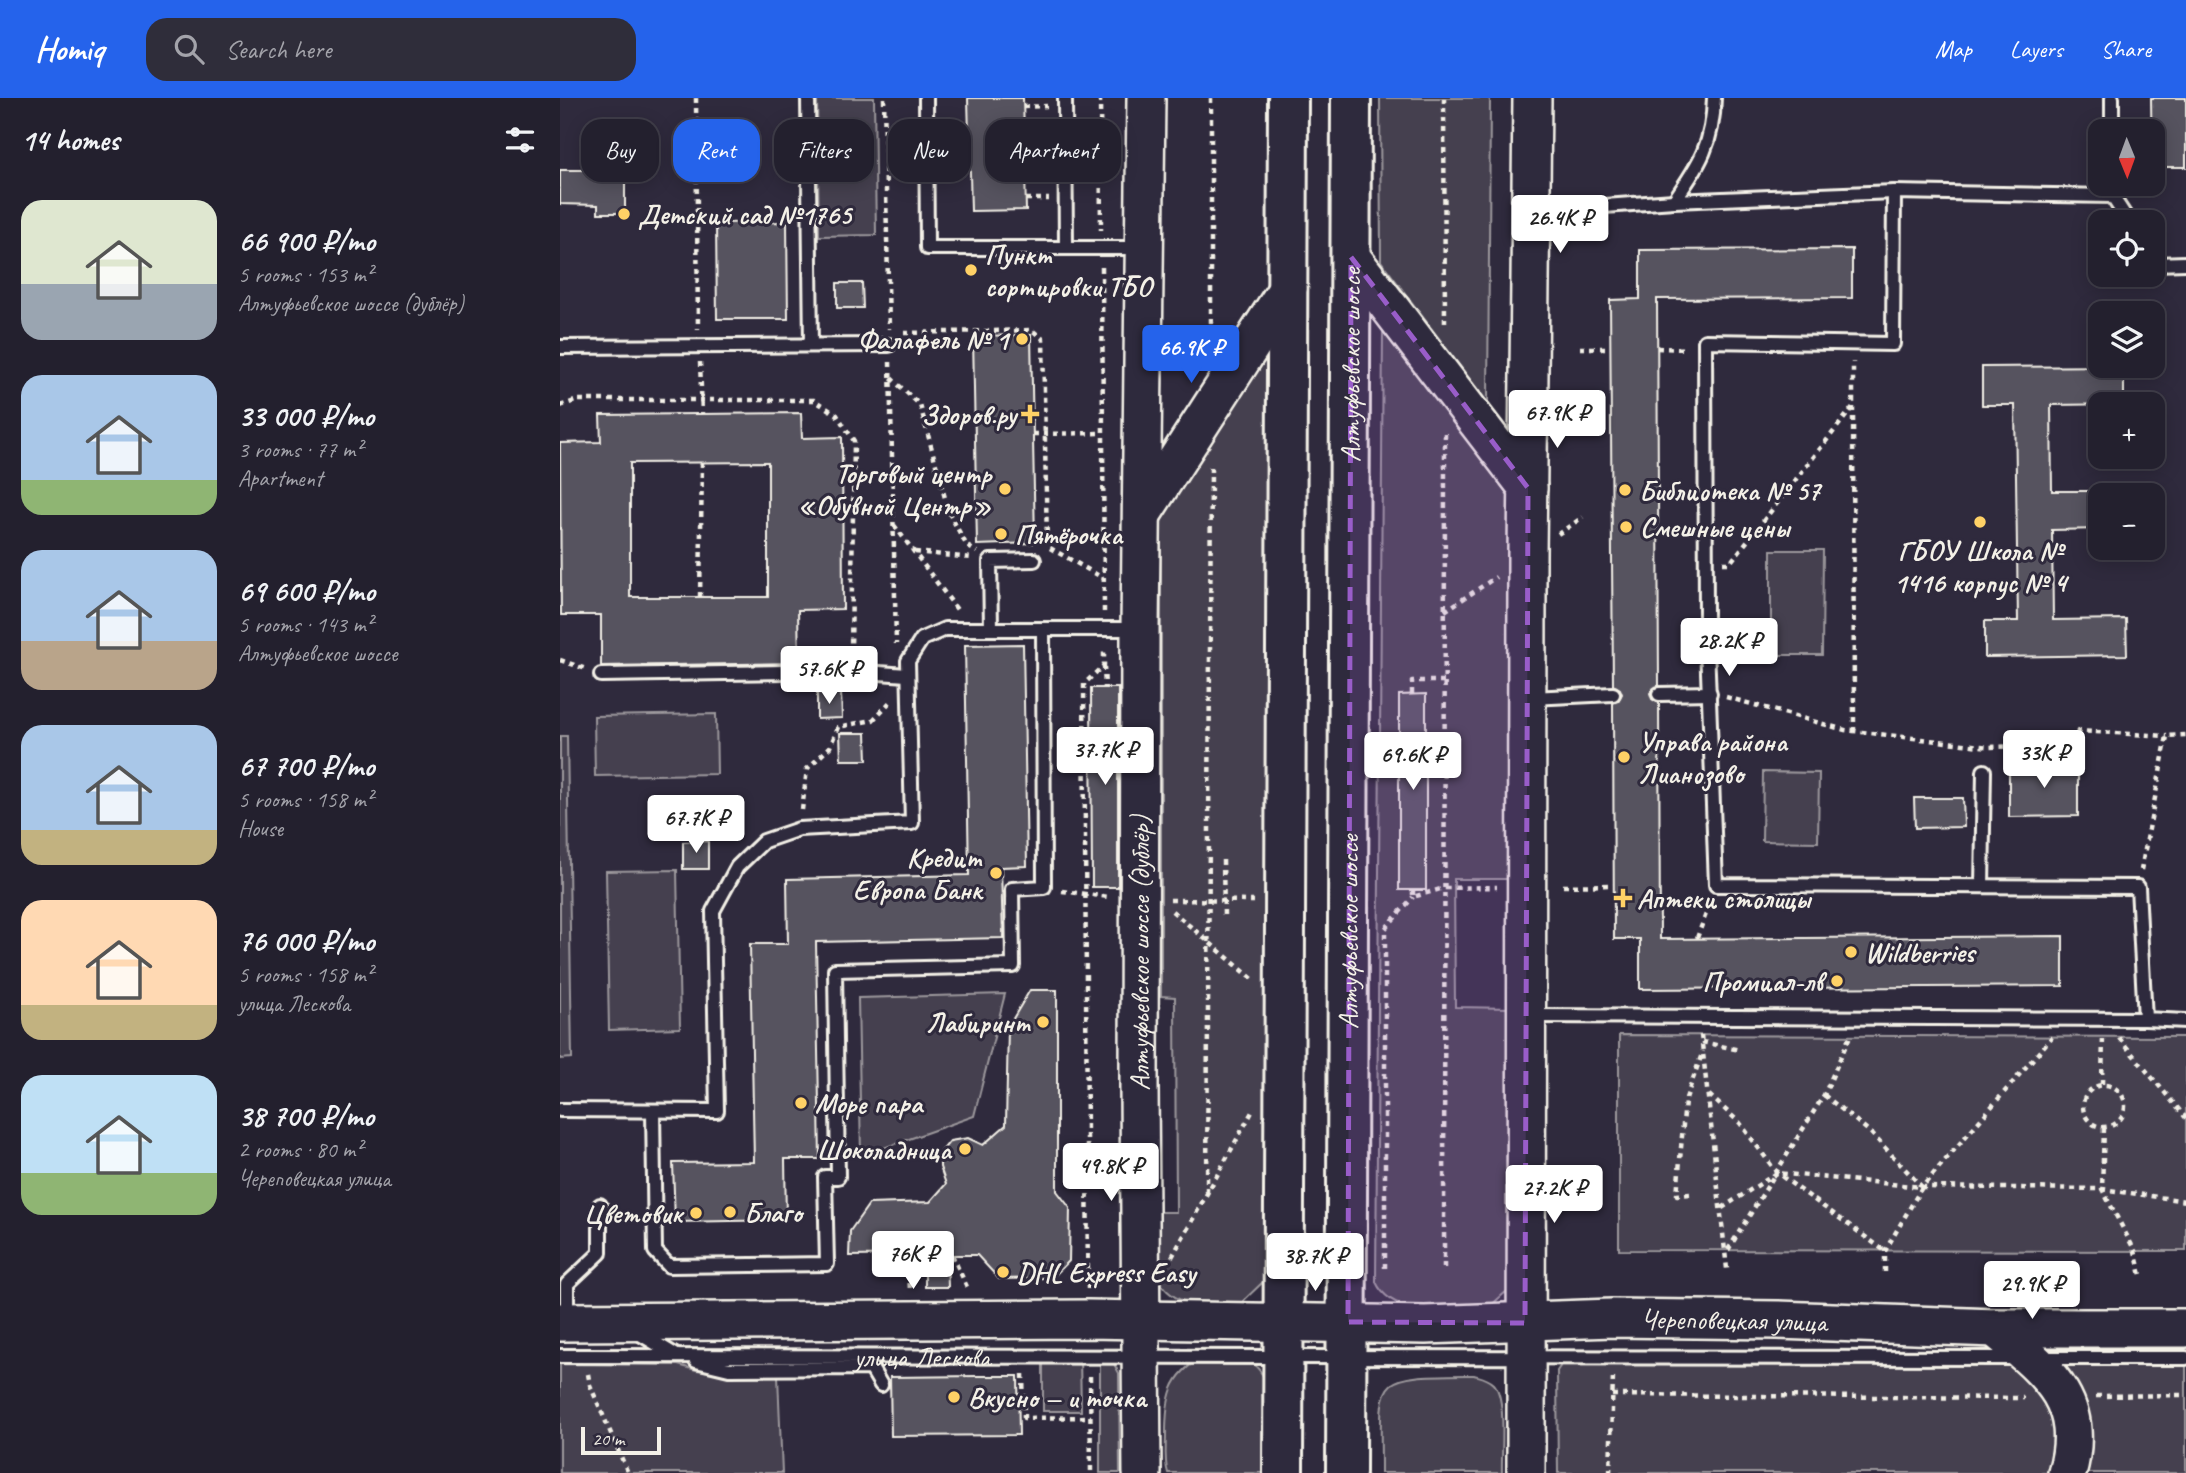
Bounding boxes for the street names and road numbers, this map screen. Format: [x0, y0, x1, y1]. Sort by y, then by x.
street label: Алтуфьевское шоссе [1333, 266, 1368, 462]
street label: Алтуфьевское шоссе (дублёр) [1122, 814, 1158, 1091]
street label: Алтуфьевское шоссе [1331, 833, 1366, 1029]
street label: Череповецкая улица [1641, 1301, 1830, 1340]
street label: улица Лескова [852, 1339, 993, 1375]

